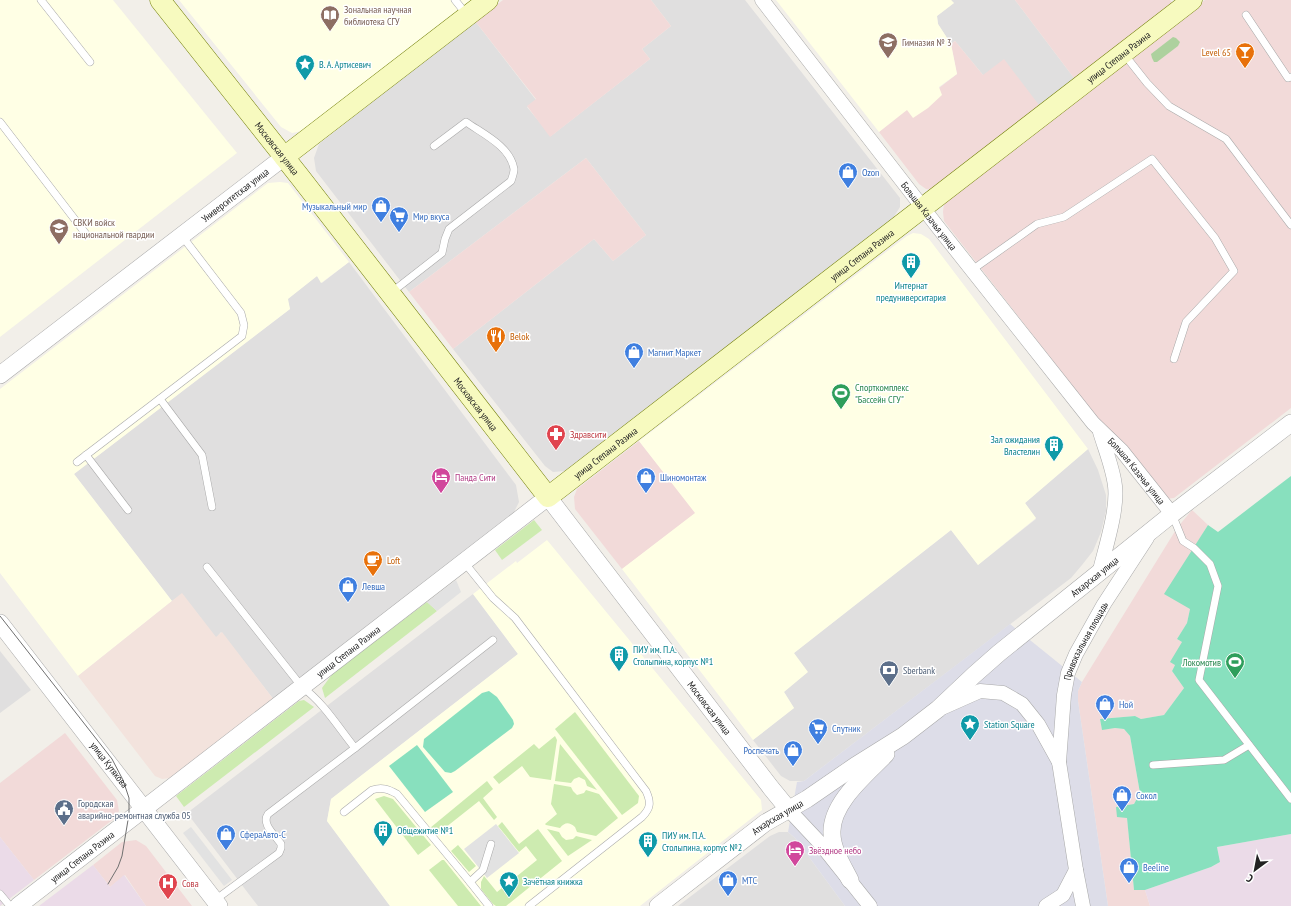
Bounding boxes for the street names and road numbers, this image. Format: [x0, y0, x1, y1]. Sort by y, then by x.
street label: улица Степана Разина [1084, 28, 1153, 86]
street label: Московская улица [252, 119, 302, 178]
street label: Университетская улица [199, 165, 271, 225]
street label: Большая Казачья улица [898, 179, 960, 253]
street label: улица Степана Разина [828, 226, 897, 284]
street label: Московская улица [451, 375, 500, 434]
street label: улица Степана Разина [571, 424, 640, 482]
street label: Большая Казачья улица [1105, 435, 1168, 507]
street label: Аткарская улица [1068, 554, 1121, 600]
street label: Привокзальная площадь [1061, 599, 1111, 681]
street label: улица Степана Разина [314, 623, 383, 680]
street label: Московская улица [684, 679, 734, 738]
street label: улица Кутякова [87, 739, 131, 790]
street label: Аткарская улица [749, 797, 805, 838]
street label: улица Степана Разина [48, 828, 117, 886]

